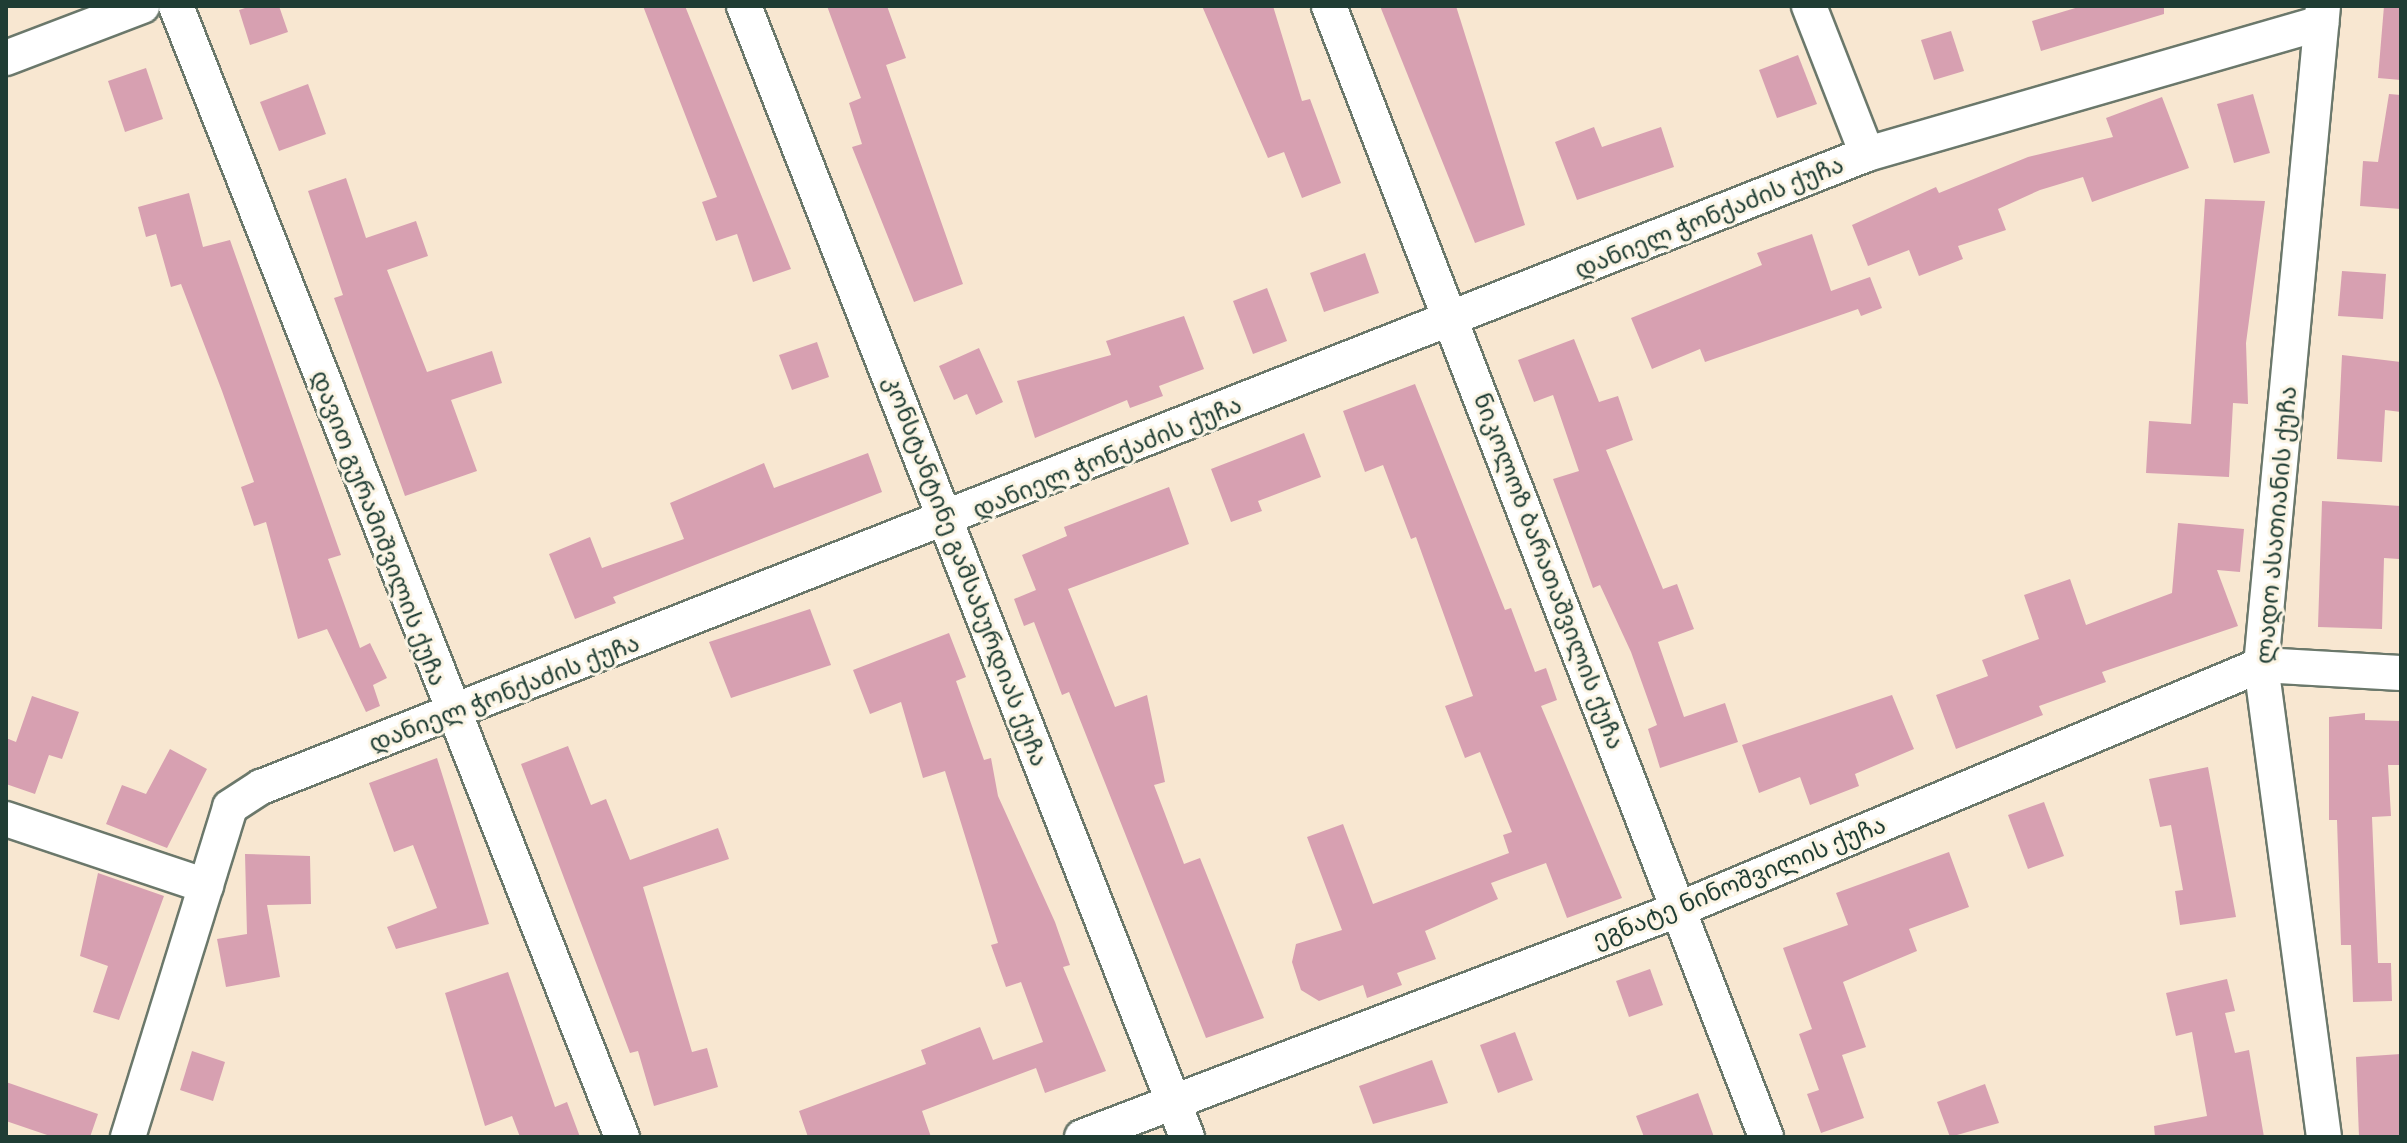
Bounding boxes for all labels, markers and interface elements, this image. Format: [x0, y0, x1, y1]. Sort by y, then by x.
street label: დანიელ ჭონქაძის ქუჩა [1570, 150, 1848, 284]
street label: დავით გურამიშვილის ქუჩა [305, 366, 453, 690]
street label: კონსტანტინე გამსახურდიას ქუჩა [878, 372, 1054, 770]
street label: ლადო ასათიანის ქუჩა [2249, 385, 2303, 665]
street label: ნიკოლოზ ბარათაშვილის ქუჩა [1468, 389, 1630, 753]
street label: დანიელ ჭონქაძის ქუჩა [968, 390, 1246, 524]
street label: დანიელ ჭონქაძის ქუჩა [365, 628, 643, 758]
street label: ეგნატე ნინოშვილის ქუჩა [1588, 810, 1890, 954]

